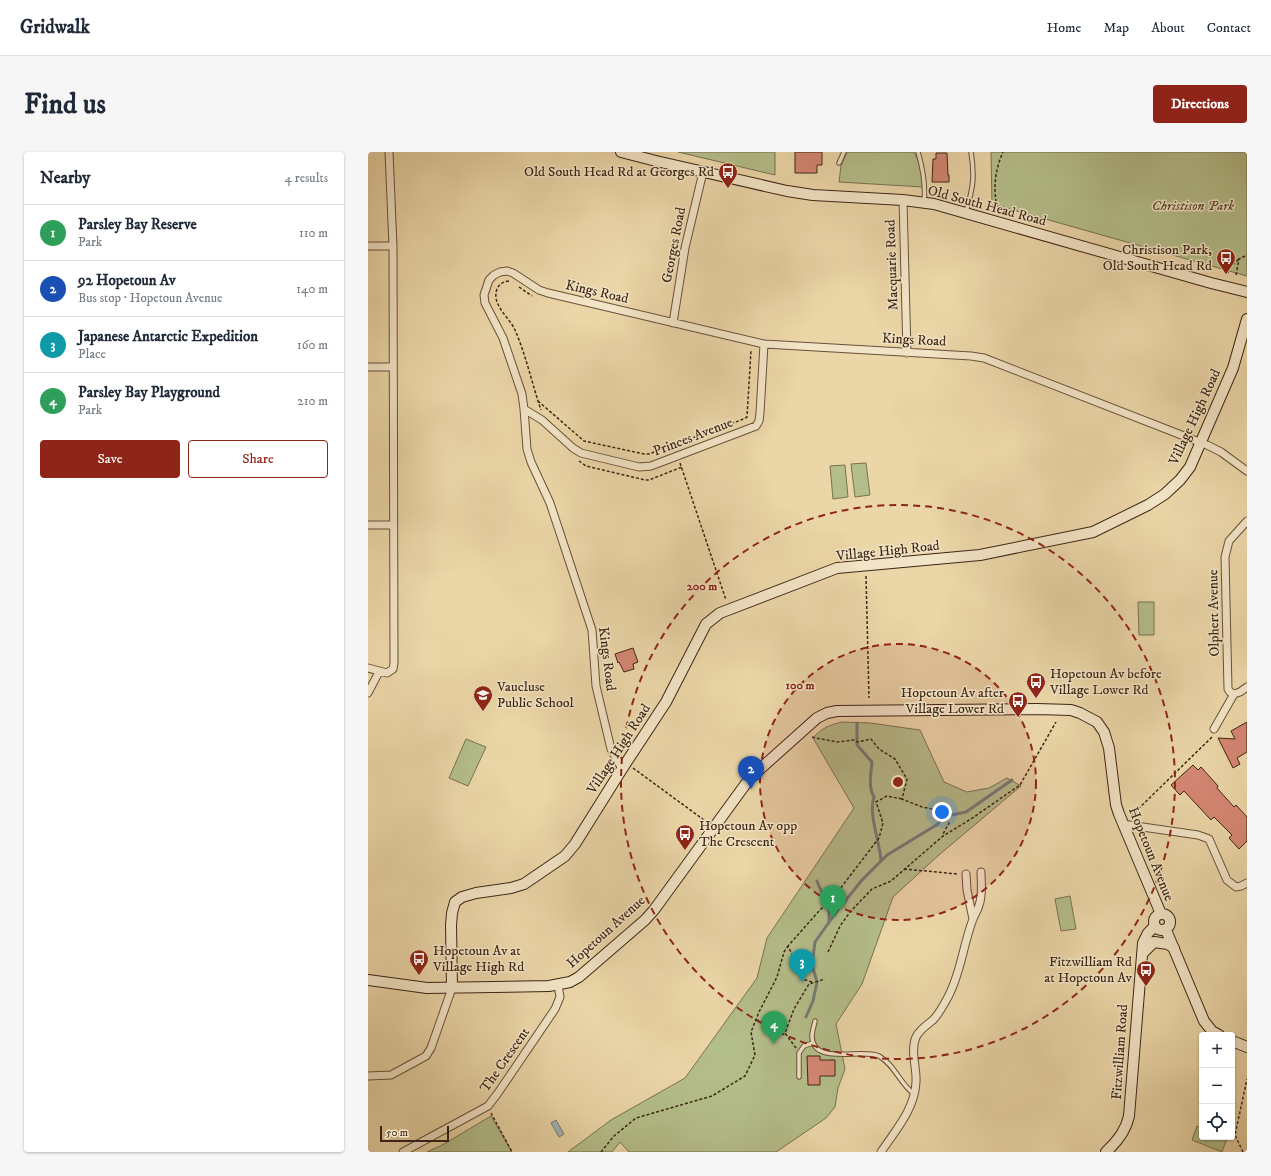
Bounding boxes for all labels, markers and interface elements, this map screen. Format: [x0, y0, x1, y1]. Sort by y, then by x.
text: Gridwalk [20, 16, 90, 39]
text: Home [1047, 19, 1081, 37]
text: Map [1103, 19, 1129, 37]
text: About [1151, 19, 1185, 37]
text: Contact [1207, 19, 1251, 37]
button: Directions [1153, 85, 1247, 123]
text: Find us [24, 87, 106, 122]
bus stop icon: Old South Head Rd at Georges Rd [717, 161, 739, 189]
place label: Old South Head Rd at Georges Rd [524, 163, 714, 181]
text: Nearby [40, 167, 90, 189]
text: 4 results [285, 170, 328, 186]
street label: Old South Head Road [926, 182, 1048, 230]
park label: Christison Park [1152, 197, 1234, 215]
street label: Georges Road [658, 206, 690, 284]
text: Parsley Bay Reserve [78, 215, 197, 234]
street label: Macquarie Road [881, 219, 903, 311]
text: 1 [51, 225, 55, 241]
text: 110 m [299, 225, 328, 241]
text: Park [78, 234, 102, 250]
place label: Christison Park, Old South Head Rd [1103, 241, 1212, 275]
bus stop icon: Christison Park, Old South Head Rd [1215, 247, 1237, 275]
text: 92 Hopetoun Av [78, 271, 176, 290]
street label: Kings Road [564, 276, 630, 308]
text: 2 [50, 281, 56, 297]
text: 140 m [296, 281, 328, 297]
text: Bus stop · Hopetoun Avenue [78, 290, 222, 306]
text: Japanese Antarctic Expedition [78, 327, 258, 346]
street label: Kings Road [881, 329, 947, 351]
text: 3 [51, 337, 55, 353]
text: 160 m [297, 337, 328, 353]
text: Place [78, 346, 106, 362]
street label: Village High Road [1164, 366, 1225, 469]
text: Parsley Bay Playground [78, 383, 220, 402]
text: 4 [49, 393, 57, 409]
text: 210 m [297, 393, 328, 409]
text: Park [78, 402, 102, 418]
street label: Princes Avenue [651, 413, 736, 460]
button: Save [40, 440, 180, 478]
button: Share [188, 440, 328, 478]
street label: Village High Road [834, 537, 941, 565]
street label: Olphert Avenue [1204, 569, 1224, 657]
text: 200 m [687, 579, 717, 594]
street label: Kings Road [594, 626, 620, 692]
place label: Hopetoun Av before Village Lower Rd [1049, 665, 1162, 699]
bus stop icon: Hopetoun Av before Village Lower Rd [1025, 671, 1047, 699]
place label: Vaucluse Public School [496, 678, 574, 712]
text: 100 m [786, 678, 814, 693]
school or university icon: Vaucluse Public School [472, 684, 494, 712]
place label: Hopetoun Av after Village Lower Rd [901, 684, 1005, 718]
bus stop icon: Hopetoun Av after Village Lower Rd [1007, 690, 1029, 718]
street label: Village High Road [583, 701, 655, 798]
pin: 2 [738, 756, 764, 789]
centre of rings [891, 775, 905, 789]
your location [932, 802, 952, 822]
street label: Hopetoun Avenue [1124, 804, 1178, 904]
place label: Hopetoun Av opp The Crescent [699, 817, 797, 851]
bus stop icon: Hopetoun Av opp The Crescent [674, 823, 696, 851]
pin: 1 [820, 885, 846, 918]
street label: Hopetoun Avenue [563, 892, 649, 972]
place label: Hopetoun Av at Village High Rd [432, 942, 524, 976]
bus stop icon: Hopetoun Av at Village High Rd [408, 948, 430, 976]
pin: 3 [789, 949, 815, 982]
place label: Fitzwilliam Rd at Hopetoun Av [1044, 953, 1133, 987]
bus stop icon: Fitzwilliam Rd at Hopetoun Av [1135, 959, 1157, 987]
street label: Fitzwilliam Road [1108, 1004, 1132, 1100]
pin: 4 [761, 1011, 787, 1044]
street label: The Crescent [476, 1024, 534, 1096]
map controls [1199, 1032, 1235, 1140]
button: + [1199, 1032, 1235, 1068]
button: − [1199, 1068, 1235, 1104]
button: locate [1199, 1104, 1235, 1140]
scale bar [380, 1124, 449, 1143]
text: 50 m [386, 1126, 408, 1140]

